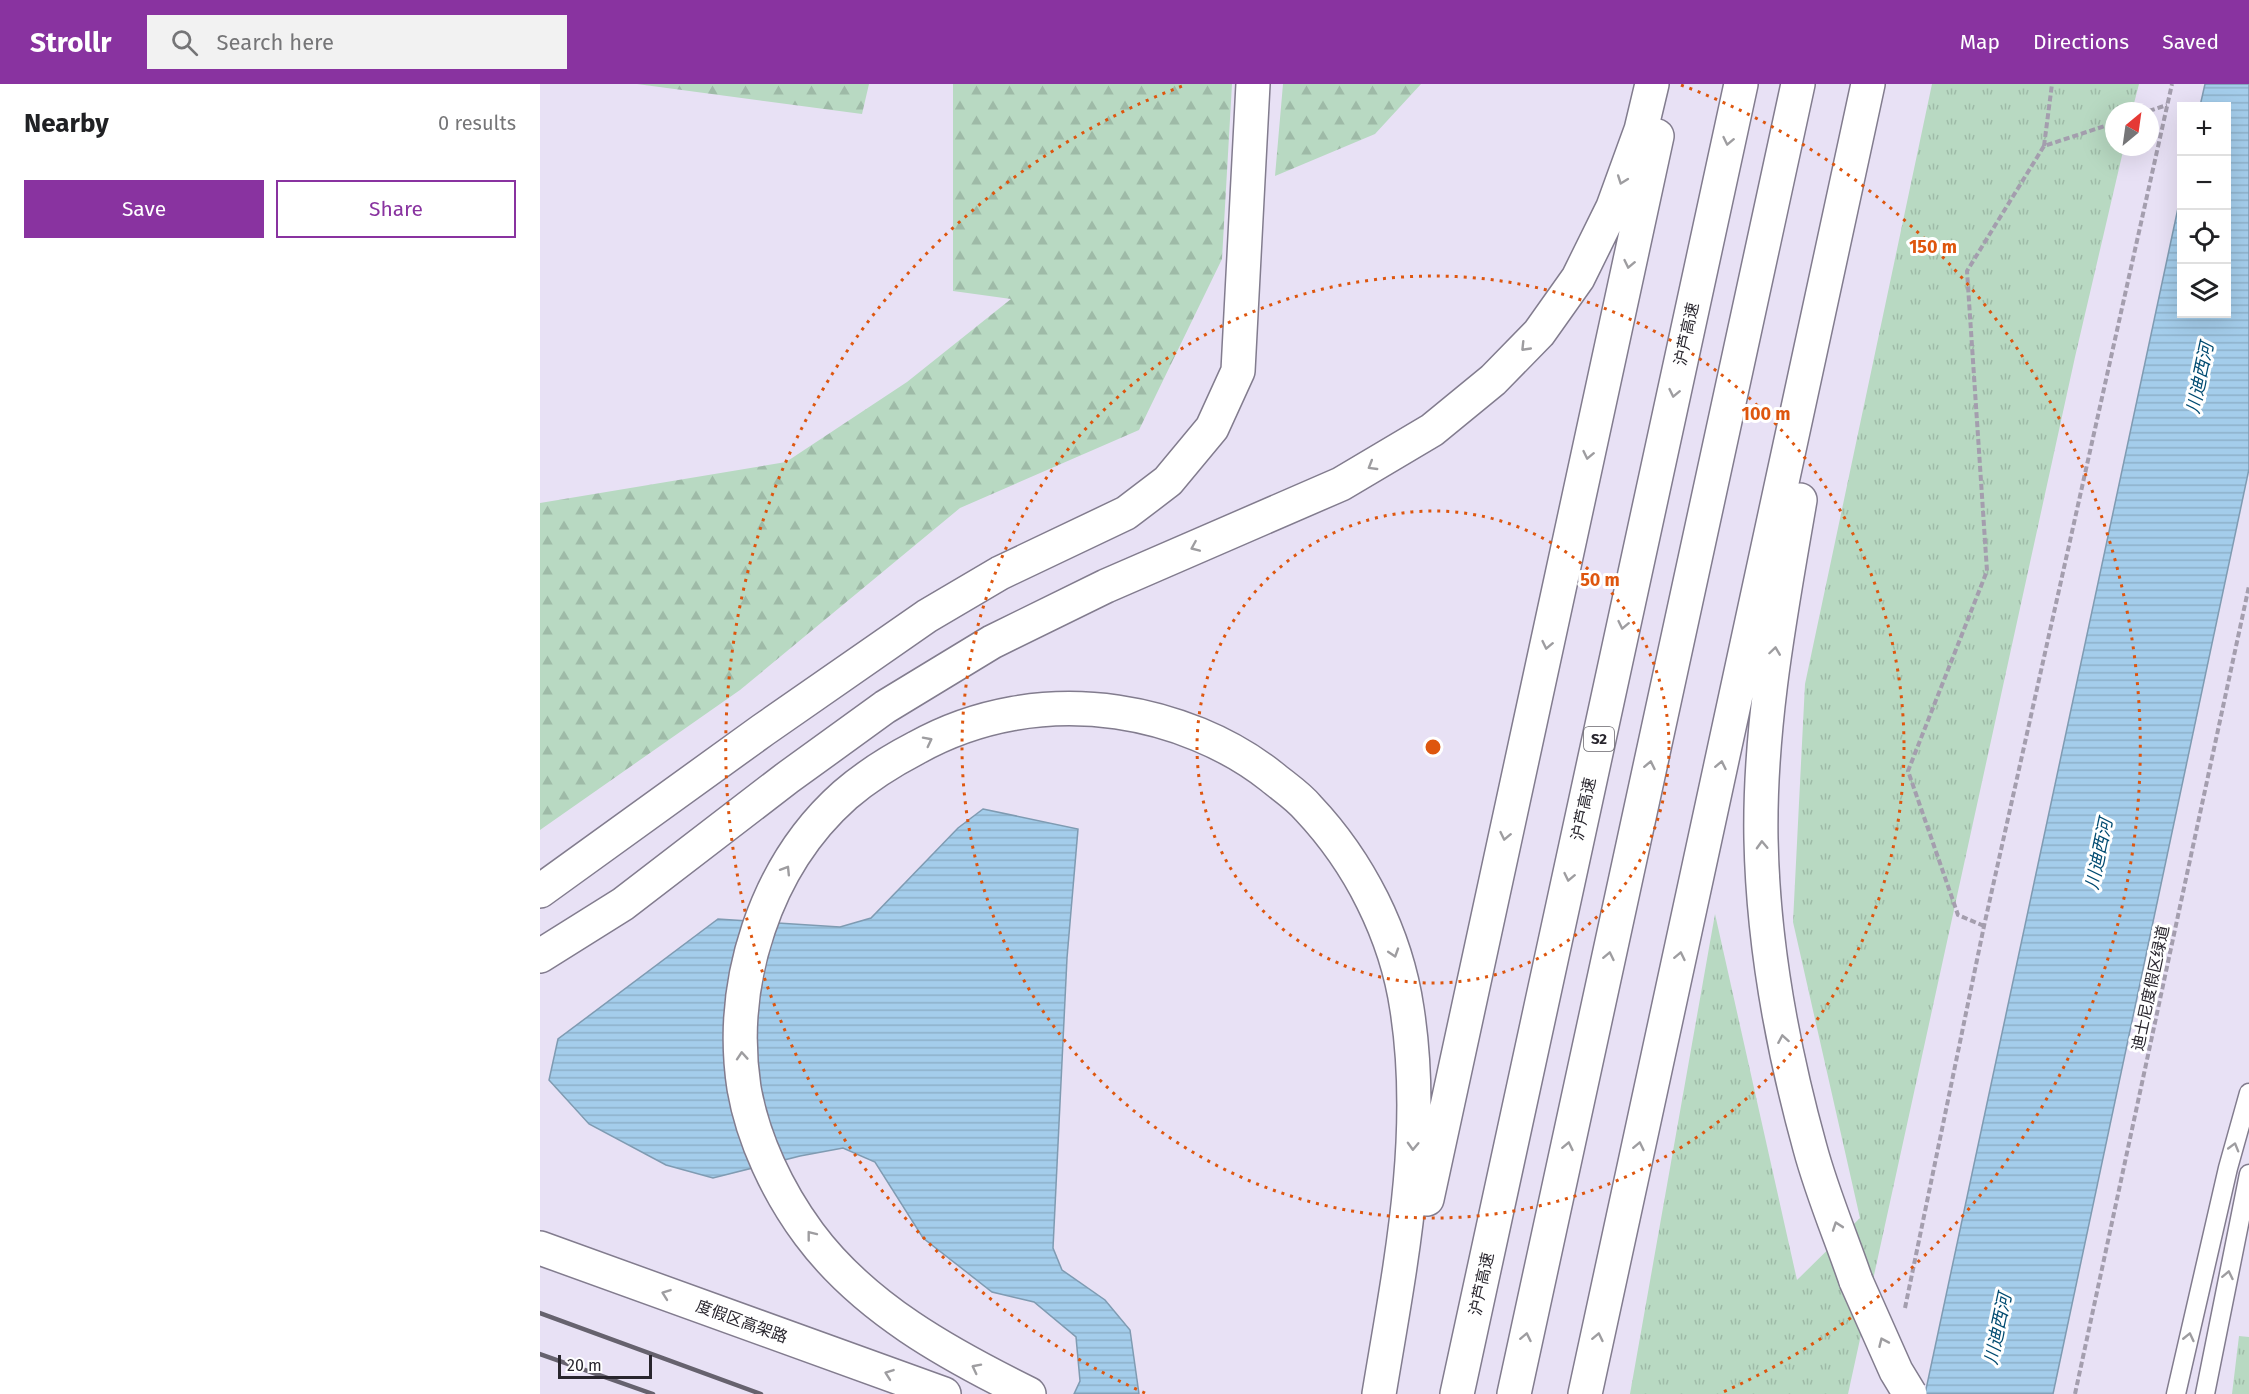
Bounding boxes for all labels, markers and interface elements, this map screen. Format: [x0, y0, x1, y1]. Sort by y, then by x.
search box [147, 15, 567, 69]
text: Strollr [30, 26, 111, 59]
icon: search [168, 26, 201, 59]
text: Search here [216, 29, 334, 56]
text: Map [1960, 29, 2000, 55]
text: Directions [2033, 29, 2129, 55]
text: Saved [2162, 29, 2219, 55]
north arrow [2105, 102, 2159, 156]
map controls [2177, 102, 2231, 318]
button: + [2177, 102, 2231, 156]
text: Nearby [24, 108, 109, 139]
text: 0 results [438, 111, 516, 135]
one-way arrow [1722, 136, 1735, 146]
button: − [2177, 156, 2231, 210]
one-way arrow [1617, 174, 1630, 185]
button: Save [24, 180, 264, 238]
button: Share [276, 180, 516, 238]
button: locate [2177, 210, 2231, 264]
text: 150 m [1909, 236, 1957, 258]
one-way arrow [1623, 259, 1636, 269]
button: layers [2177, 264, 2231, 318]
street label: 沪芦高速 [1671, 301, 1702, 367]
water label: 川迪西河 [2182, 338, 2219, 416]
one-way arrow [1521, 341, 1532, 351]
one-way arrow [1668, 388, 1681, 398]
text: 100 m [1742, 403, 1790, 425]
one-way arrow [1582, 450, 1595, 460]
one-way arrow [1368, 458, 1378, 470]
one-way arrow [1190, 540, 1201, 552]
text: 50 m [1580, 569, 1620, 591]
one-way arrow [1618, 620, 1631, 630]
one-way arrow [1541, 640, 1554, 650]
one-way arrow [1769, 646, 1781, 655]
road number: S2 [1584, 727, 1614, 751]
one-way arrow [922, 737, 932, 748]
centre of rings [1423, 737, 1443, 757]
one-way arrow [1643, 760, 1656, 770]
one-way arrow [1714, 760, 1727, 770]
street label: 沪芦高速 [1568, 776, 1599, 842]
water label: 川迪西河 [2081, 814, 2118, 892]
one-way arrow [1500, 831, 1513, 841]
one-way arrow [1755, 841, 1768, 850]
one-way arrow [779, 866, 791, 876]
one-way arrow [1563, 872, 1576, 882]
street label: 迪士尼度假区绿道 [2128, 924, 2173, 1053]
one-way arrow [1386, 947, 1399, 958]
one-way arrow [1602, 951, 1615, 961]
one-way arrow [1673, 951, 1686, 961]
one-way arrow [1777, 1034, 1790, 1044]
one-way arrow [736, 1052, 749, 1061]
one-way arrow [1561, 1141, 1574, 1151]
one-way arrow [1632, 1141, 1645, 1151]
one-way arrow [1407, 1142, 1420, 1151]
one-way arrow [2226, 1142, 2239, 1152]
one-way arrow [1831, 1221, 1844, 1232]
one-way arrow [807, 1231, 818, 1242]
street label: 沪芦高速 [1466, 1251, 1497, 1317]
one-way arrow [2221, 1270, 2234, 1280]
one-way arrow [661, 1288, 672, 1301]
water label: 川迪西河 [1980, 1289, 2017, 1367]
street label: 度假区高架路 [693, 1296, 790, 1347]
one-way arrow [1519, 1332, 1532, 1342]
one-way arrow [1590, 1332, 1603, 1342]
one-way arrow [2181, 1332, 2194, 1342]
one-way arrow [1879, 1337, 1891, 1348]
scale bar [558, 1352, 652, 1380]
text: 20 m [567, 1356, 602, 1375]
one-way arrow [972, 1364, 983, 1375]
one-way arrow [884, 1369, 895, 1382]

